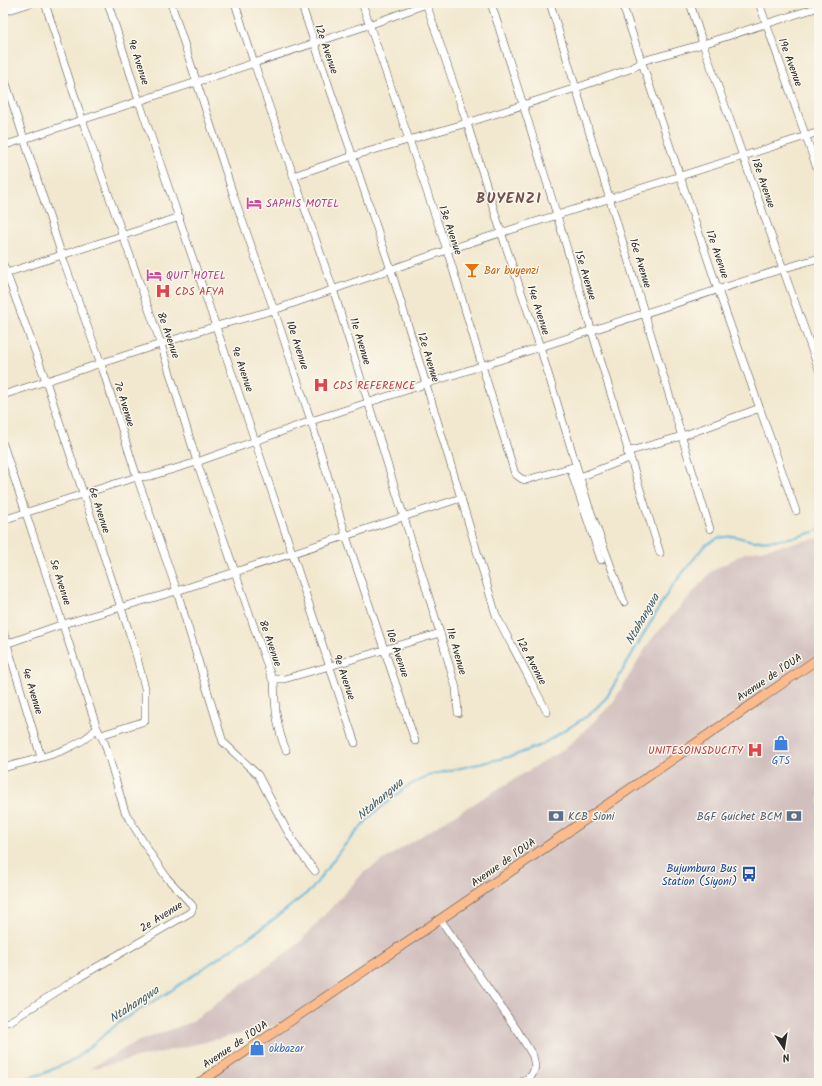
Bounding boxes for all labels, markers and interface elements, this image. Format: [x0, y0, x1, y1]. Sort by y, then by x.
street label: 12e Avenue [309, 22, 343, 77]
street label: 19e Avenue [773, 35, 807, 89]
street label: 9e Avenue [122, 37, 154, 88]
street label: 18e Avenue [746, 156, 780, 211]
district label: BUYENZI [476, 187, 542, 211]
hotel icon: SAPHIS MOTEL [245, 194, 263, 212]
place label: SAPHIS MOTEL [266, 195, 339, 213]
street label: 13e Avenue [433, 203, 467, 258]
street label: 17e Avenue [700, 228, 734, 281]
street label: 16e Avenue [624, 236, 656, 291]
street label: 15e Avenue [569, 248, 601, 302]
bar icon: Bar buyenzi [463, 261, 481, 279]
place label: Bar buyenzi [484, 262, 539, 280]
hotel icon: QUIT HOTEL [145, 266, 163, 284]
place label: QUIT HOTEL [166, 267, 226, 285]
hospital icon: CDS AFYA [154, 282, 172, 300]
place label: CDS AFYA [175, 283, 225, 301]
street label: 14e Avenue [522, 283, 555, 338]
street label: 8e Avenue [152, 310, 184, 361]
street label: 11e Avenue [344, 315, 376, 367]
street label: 10e Avenue [281, 318, 313, 372]
street label: 12e Avenue [412, 330, 444, 385]
street label: 9e Avenue [226, 344, 258, 395]
hospital icon: CDS REFERENCE [312, 376, 330, 394]
place label: CDS REFERENCE [333, 377, 416, 395]
street label: 7e Avenue [109, 379, 140, 429]
street label: 6e Avenue [83, 485, 115, 536]
street label: 5e Avenue [44, 557, 76, 608]
water label: Ntahangwa [620, 589, 665, 648]
street label: 8e Avenue [254, 618, 286, 669]
street label: 11e Avenue [441, 625, 471, 677]
street label: 10e Avenue [380, 626, 414, 680]
street label: 12e Avenue [511, 634, 551, 689]
street label: Avenue de l'OUA [733, 649, 806, 707]
street label: 9e Avenue [328, 652, 360, 703]
street label: 4e Avenue [16, 666, 48, 717]
shop icon: GTS [772, 734, 790, 752]
hospital icon: UNITESOINSDUCITY [746, 741, 764, 759]
place label: UNITESOINSDUCITY [648, 742, 744, 760]
place label: GTS [772, 752, 790, 770]
water label: Ntahangwa [353, 773, 409, 825]
bank icon: KCB Sioni [547, 807, 565, 825]
bank icon: BGF Guichet BCM [785, 807, 803, 825]
place label: KCB Sioni [568, 808, 615, 826]
place label: BGF Guichet BCM [697, 808, 782, 826]
street label: Avenue de l'OUA [467, 833, 540, 892]
place label: Bujumbura Bus Station (Siyoni) [662, 860, 737, 891]
bus stop icon: Bujumbura Bus Station (Siyoni) [740, 865, 758, 883]
street label: 2e Avenue [136, 896, 187, 937]
water label: Ntahangwa [106, 980, 164, 1028]
street label: Avenue de l'OUA [199, 1016, 272, 1074]
north arrow [764, 1028, 804, 1068]
shop icon: okbazar [248, 1039, 266, 1057]
place label: okbazar [269, 1040, 305, 1058]
text: N [781, 1047, 791, 1066]

